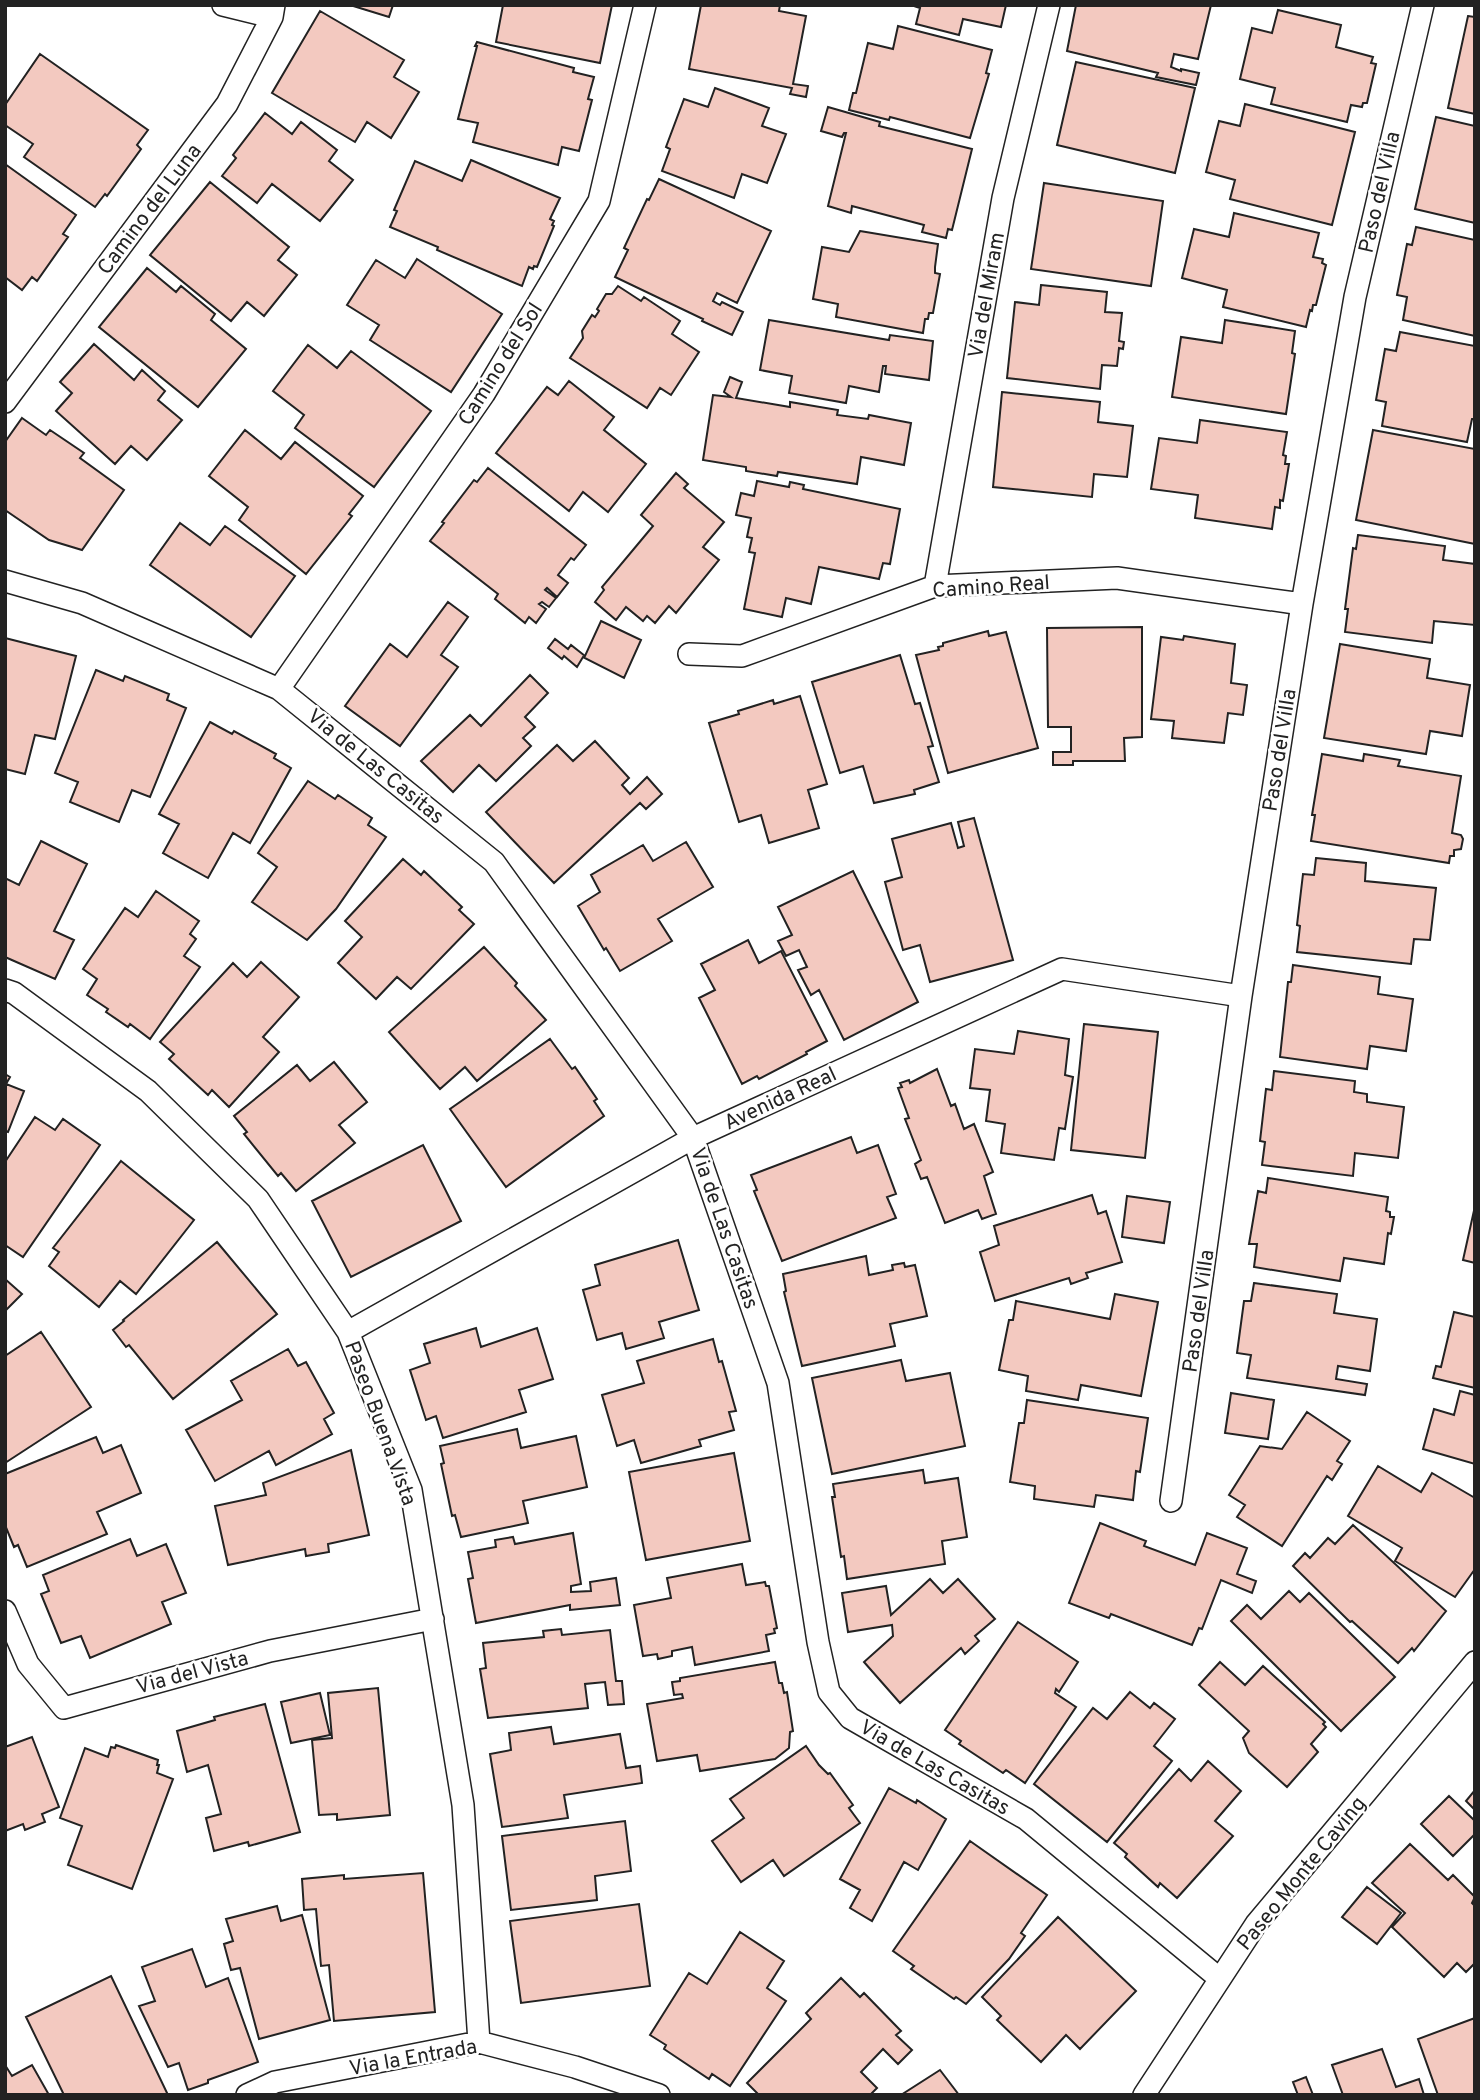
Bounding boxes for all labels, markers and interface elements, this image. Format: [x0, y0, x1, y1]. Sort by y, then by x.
street label: Paso del Villa [1353, 129, 1408, 256]
street label: Camino del Luna [92, 139, 208, 281]
street label: Via del Miram [963, 230, 1012, 360]
street label: Camino del Sol [453, 298, 550, 431]
street label: Camino Real [931, 570, 1051, 605]
street label: Paso del Villa [1257, 687, 1304, 814]
street label: Via de Las Casitas [301, 703, 449, 831]
street label: Avenida Real [720, 1061, 841, 1137]
street label: Via de Las Casitas [683, 1144, 764, 1313]
street label: Paso del Villa [1177, 1248, 1221, 1374]
street label: Paseo Buena Vista [337, 1337, 422, 1510]
street label: Via del Vista [133, 1646, 251, 1701]
street label: Via de Las Casitas [854, 1714, 1014, 1822]
street label: Paseo Monte Caving [1232, 1791, 1373, 1956]
street label: Via la Entrada [347, 2034, 479, 2083]

